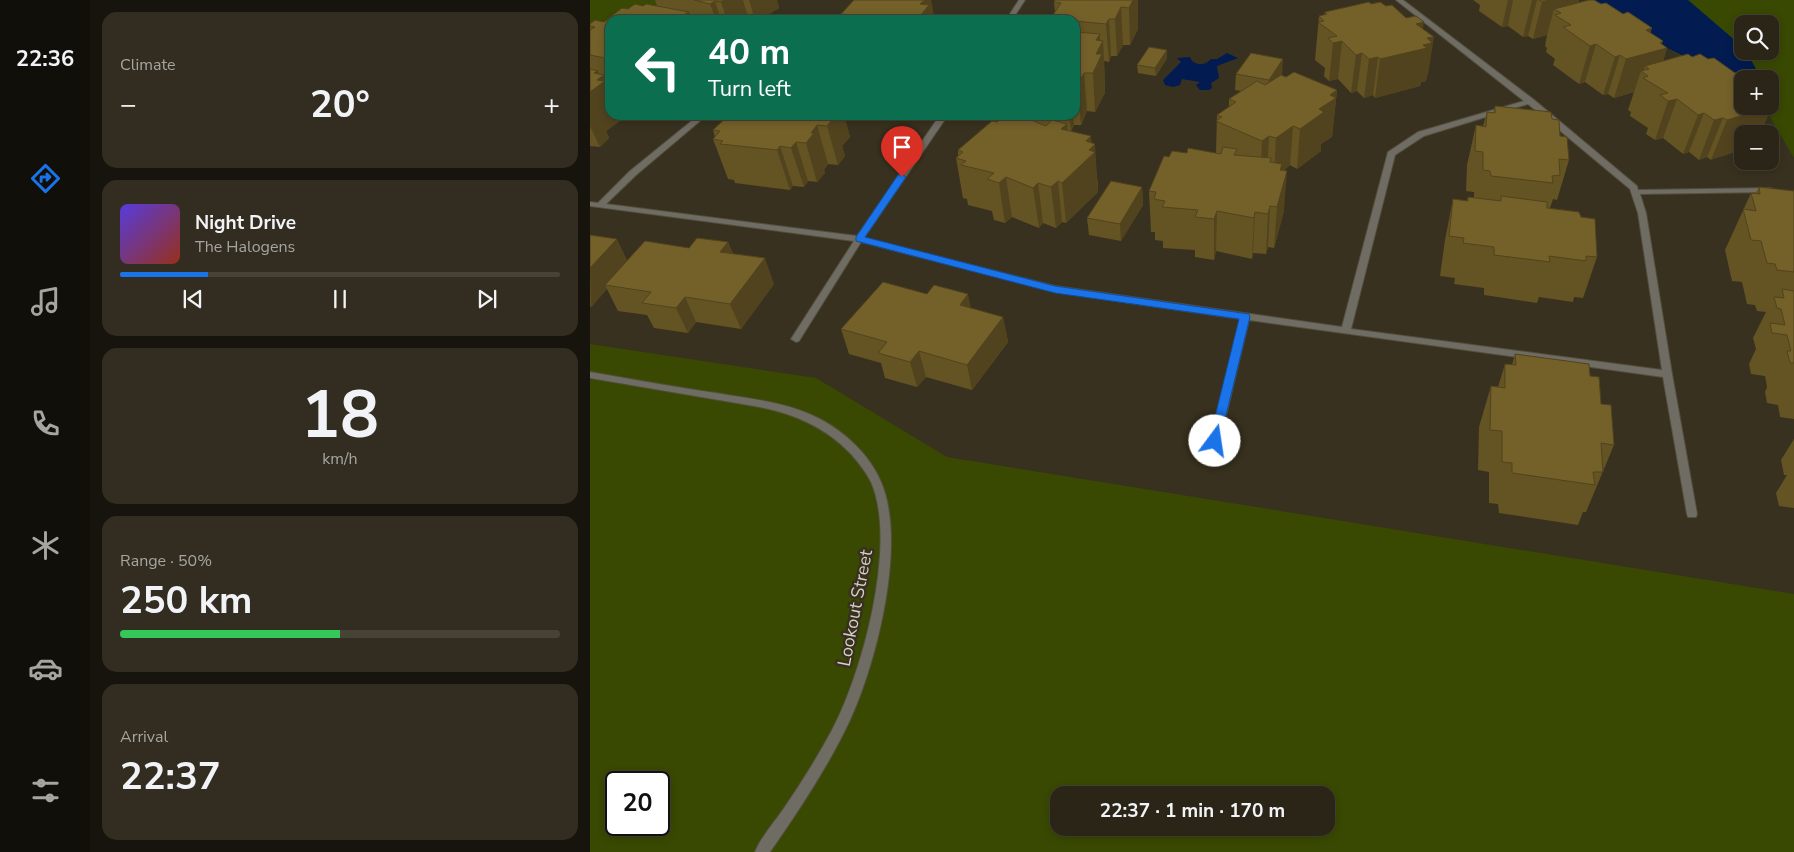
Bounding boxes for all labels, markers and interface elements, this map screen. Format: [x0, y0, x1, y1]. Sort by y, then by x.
map controls [1734, 15, 1779, 170]
button: search [1734, 15, 1779, 60]
text: 40 m [708, 29, 790, 76]
icon: left [625, 35, 690, 100]
text: 22:36 [16, 44, 74, 74]
text: Climate [120, 54, 175, 76]
button: + [1734, 70, 1779, 115]
text: Turn left [708, 74, 791, 104]
text: 20° [310, 79, 370, 130]
text: − [120, 86, 137, 124]
text: + [543, 86, 560, 124]
button: − [1734, 125, 1779, 170]
pin [881, 126, 923, 177]
icon: arrive [888, 133, 916, 161]
icon: directions [28, 161, 63, 196]
text: Night Drive [195, 210, 296, 236]
text: The Halogens [195, 236, 295, 258]
icon: music [28, 284, 63, 319]
icon: previous [179, 285, 207, 313]
icon: pause [326, 285, 354, 313]
icon: next [473, 285, 501, 313]
text: 18 [301, 371, 379, 460]
icon: phone [28, 406, 63, 441]
position arrow [1188, 414, 1240, 466]
text: km/h [322, 448, 358, 470]
icon: climate [28, 528, 63, 563]
street label: Lookout Street [832, 547, 878, 669]
text: Range · 50% [120, 550, 212, 572]
text: 250 km [120, 575, 252, 626]
icon: car [28, 651, 63, 686]
text: Arrival [120, 726, 168, 748]
text: 22:37 [120, 751, 221, 802]
speed limit sign: 20 [605, 771, 670, 836]
icon: filters [28, 773, 63, 808]
text: 22:37 · 1 min · 170 m [1100, 798, 1285, 824]

